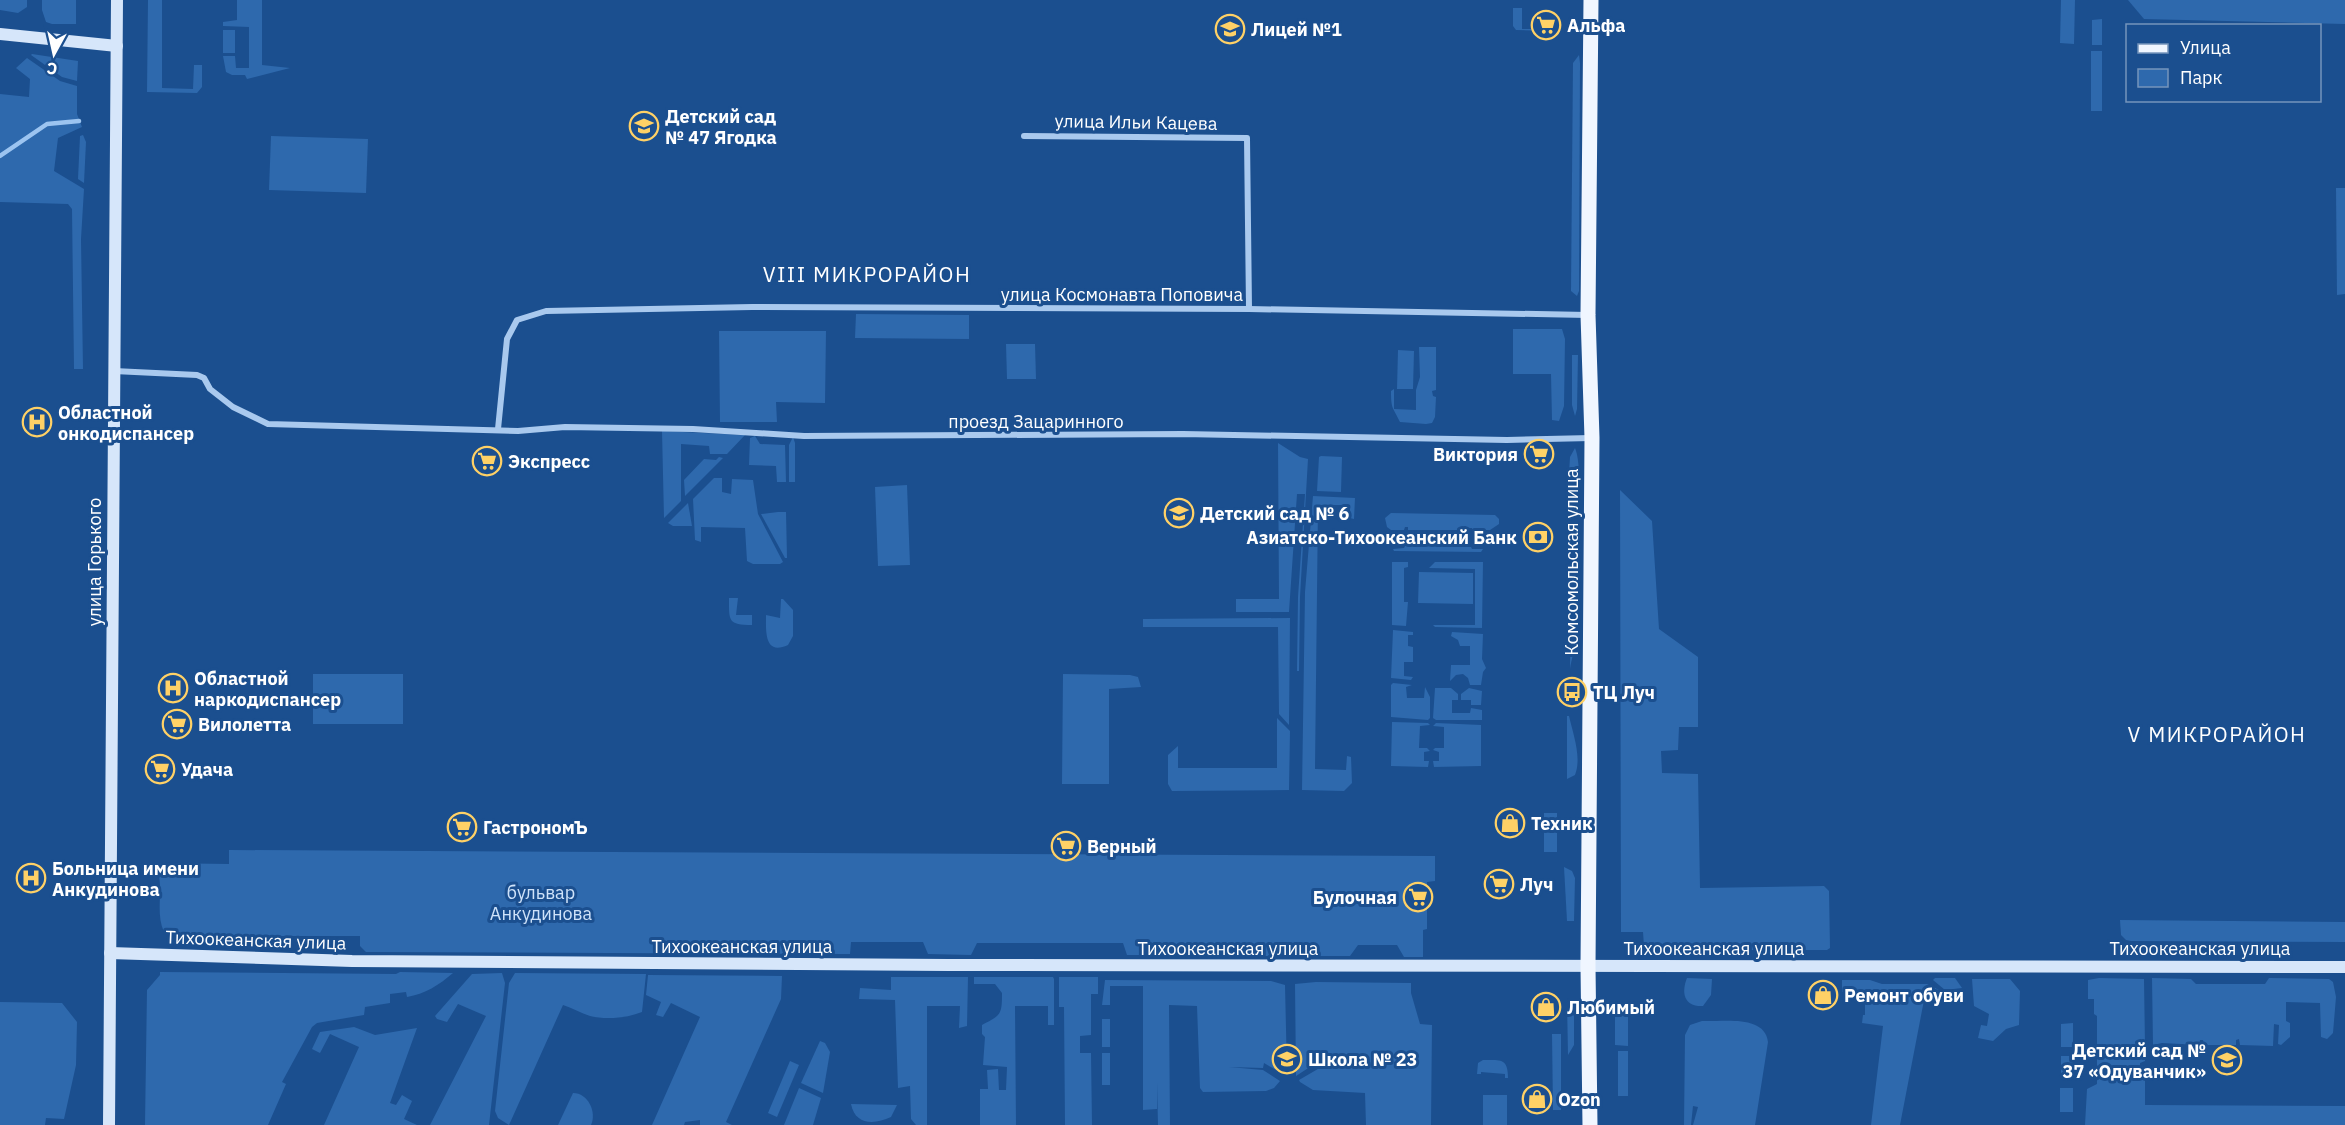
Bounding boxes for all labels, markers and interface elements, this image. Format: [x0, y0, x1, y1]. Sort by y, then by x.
supermarket icon: Альфа [1530, 9, 1562, 41]
school or university icon: Лицей №1 [1214, 13, 1246, 45]
place label: Альфа [1567, 14, 1625, 37]
place label: Лицей №1 [1251, 18, 1342, 41]
north arrow [24, 24, 84, 84]
legend [2126, 24, 2321, 102]
text: Улица [2180, 36, 2231, 59]
text: С [45, 58, 58, 79]
text: Парк [2180, 66, 2223, 89]
place label: Детский сад № 47 Ягодка [665, 105, 777, 149]
street label: улица Ильи Кацева [1054, 109, 1218, 135]
school or university icon: Детский сад № 47 Ягодка [628, 110, 660, 142]
district label: VIII МИКРОРАЙОН [763, 260, 971, 288]
street label: улица Космонавта Поповича [1001, 283, 1244, 306]
place label: Областной онкодиспансер [58, 401, 194, 445]
hospital icon: Областной онкодиспансер [21, 406, 53, 438]
street label: проезд Зацаринного [948, 410, 1124, 433]
supermarket icon: Виктория [1523, 438, 1555, 470]
place label: Виктория [1433, 443, 1518, 466]
supermarket icon: Экспресс [471, 445, 503, 477]
place label: Экспресс [508, 450, 590, 473]
street label: Комсомольская улица [1560, 468, 1583, 656]
school or university icon: Детский сад № 6 [1163, 497, 1195, 529]
street label: улица Горького [83, 498, 106, 626]
place label: Детский сад № 6 [1200, 502, 1350, 525]
bank icon: Азиатско-Тихоокеанский Банк [1522, 521, 1554, 553]
place label: Азиатско-Тихоокеанский Банк [1246, 526, 1517, 549]
place label: Областной наркодиспансер [194, 667, 341, 711]
hospital icon: Областной наркодиспансер [157, 672, 189, 704]
bus stop icon: ТЦ Луч [1556, 676, 1588, 708]
place label: ТЦ Луч [1593, 681, 1655, 704]
supermarket icon: Вилолетта [161, 708, 193, 740]
place label: Вилолетта [198, 713, 291, 736]
district label: V МИКРОРАЙОН [2128, 720, 2306, 748]
supermarket icon: Удача [144, 753, 176, 785]
place label: Удача [181, 758, 233, 781]
shop icon: Техник [1494, 807, 1526, 839]
supermarket icon: ГастрономЪ [446, 811, 478, 843]
place label: Техник [1531, 812, 1593, 835]
place label: ГастрономЪ [483, 816, 588, 839]
supermarket icon: Верный [1050, 830, 1082, 862]
place label: Верный [1087, 835, 1157, 858]
place label: Больница имени Анкудинова [52, 857, 199, 901]
hospital icon: Больница имени Анкудинова [15, 862, 47, 894]
supermarket icon: Луч [1483, 868, 1515, 900]
place label: Луч [1520, 873, 1553, 896]
park label: бульвар Анкудинова [490, 881, 593, 925]
supermarket icon: Булочная [1402, 881, 1434, 913]
place label: Булочная [1313, 886, 1397, 909]
street label: Тихоокеанская улица [165, 925, 347, 955]
street label: Тихоокеанская улица [652, 935, 833, 958]
street label: Тихоокеанская улица [1138, 937, 1319, 960]
street label: Тихоокеанская улица [1624, 937, 1805, 960]
street label: Тихоокеанская улица [2110, 937, 2291, 960]
shop icon: Ремонт обуви [1807, 979, 1839, 1011]
place label: Ремонт обуви [1844, 984, 1964, 1007]
shop icon: Любимый [1530, 991, 1562, 1023]
place label: Любимый [1567, 996, 1655, 1019]
place label: Детский сад № 37 «Одуванчик» [2063, 1039, 2206, 1083]
school or university icon: Школа № 23 [1271, 1043, 1303, 1075]
school or university icon: Детский сад № 37 «Одуванчик» [2211, 1044, 2243, 1076]
place label: Школа № 23 [1308, 1048, 1417, 1071]
shop icon: Ozon [1521, 1083, 1553, 1115]
place label: Ozon [1558, 1088, 1601, 1111]

